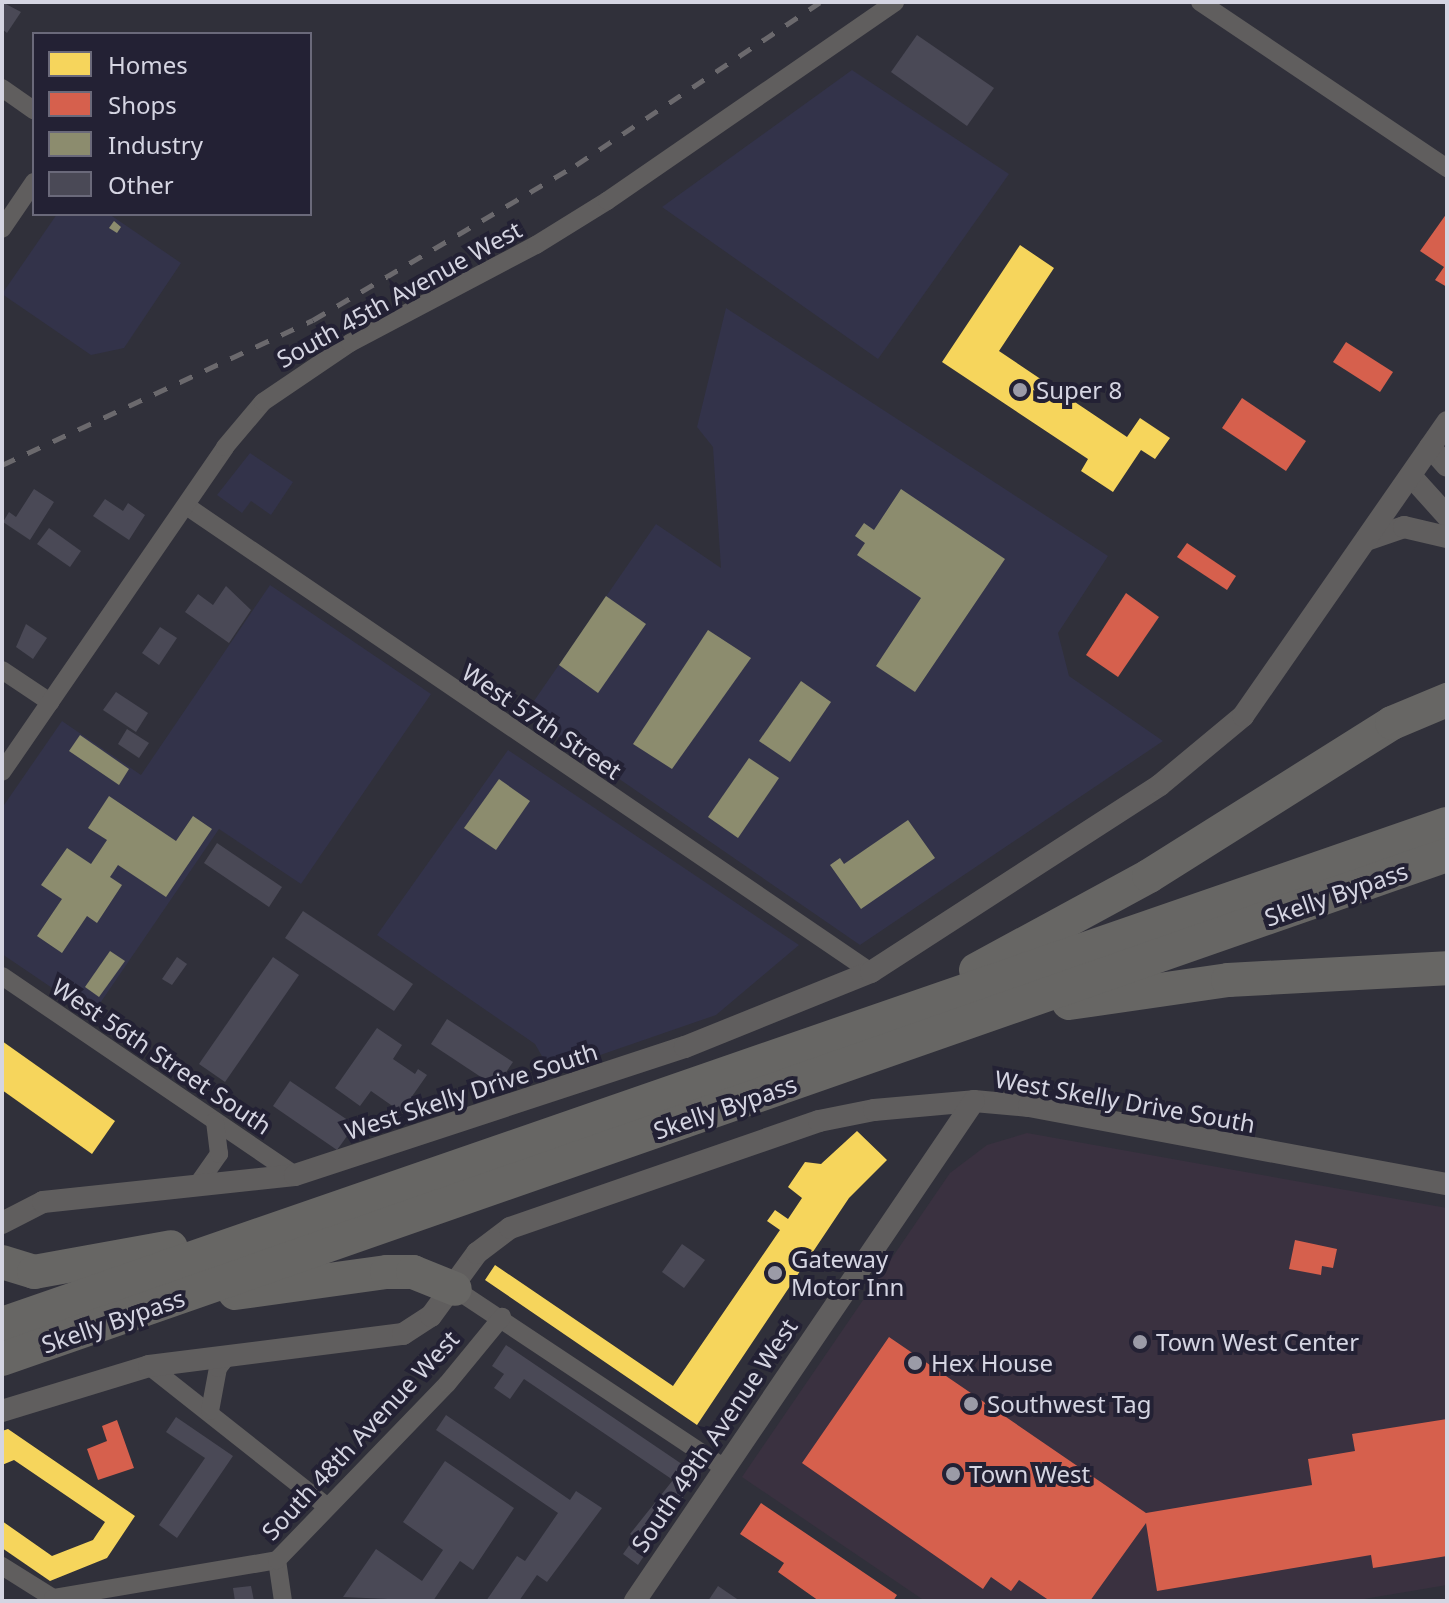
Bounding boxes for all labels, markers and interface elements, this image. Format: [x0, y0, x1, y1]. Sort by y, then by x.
legend [32, 32, 312, 216]
text: Homes [108, 48, 188, 81]
text: Shops [108, 88, 177, 121]
text: Industry [108, 128, 203, 161]
text: Other [108, 168, 174, 201]
street label: South 45th Avenue West [272, 215, 526, 373]
place label: Super 8 [1036, 376, 1122, 404]
marker: Super 8 [1011, 381, 1029, 399]
street label: West 57th Street [457, 657, 627, 785]
street label: Skelly Bypass [1261, 856, 1411, 932]
street label: West 56th Street South [47, 972, 277, 1140]
street label: West Skelly Drive South [341, 1037, 601, 1145]
street label: West Skelly Drive South [993, 1064, 1257, 1138]
street label: Skelly Bypass [650, 1069, 800, 1145]
place label: Gateway Motor Inn [791, 1245, 904, 1301]
marker: Gateway Motor Inn [766, 1264, 784, 1282]
street label: Skelly Bypass [38, 1283, 188, 1359]
street label: South 49th Avenue West [625, 1313, 803, 1557]
street label: South 48th Avenue West [256, 1324, 464, 1546]
place label: Town West Center [1156, 1328, 1359, 1356]
marker: Town West Center [1131, 1333, 1149, 1351]
place label: Hex House [931, 1349, 1053, 1377]
marker: Hex House [906, 1354, 924, 1372]
place label: Southwest Tag [987, 1390, 1151, 1418]
marker: Southwest Tag [962, 1395, 980, 1413]
place label: Town West [969, 1460, 1090, 1488]
marker: Town West [944, 1465, 962, 1483]

